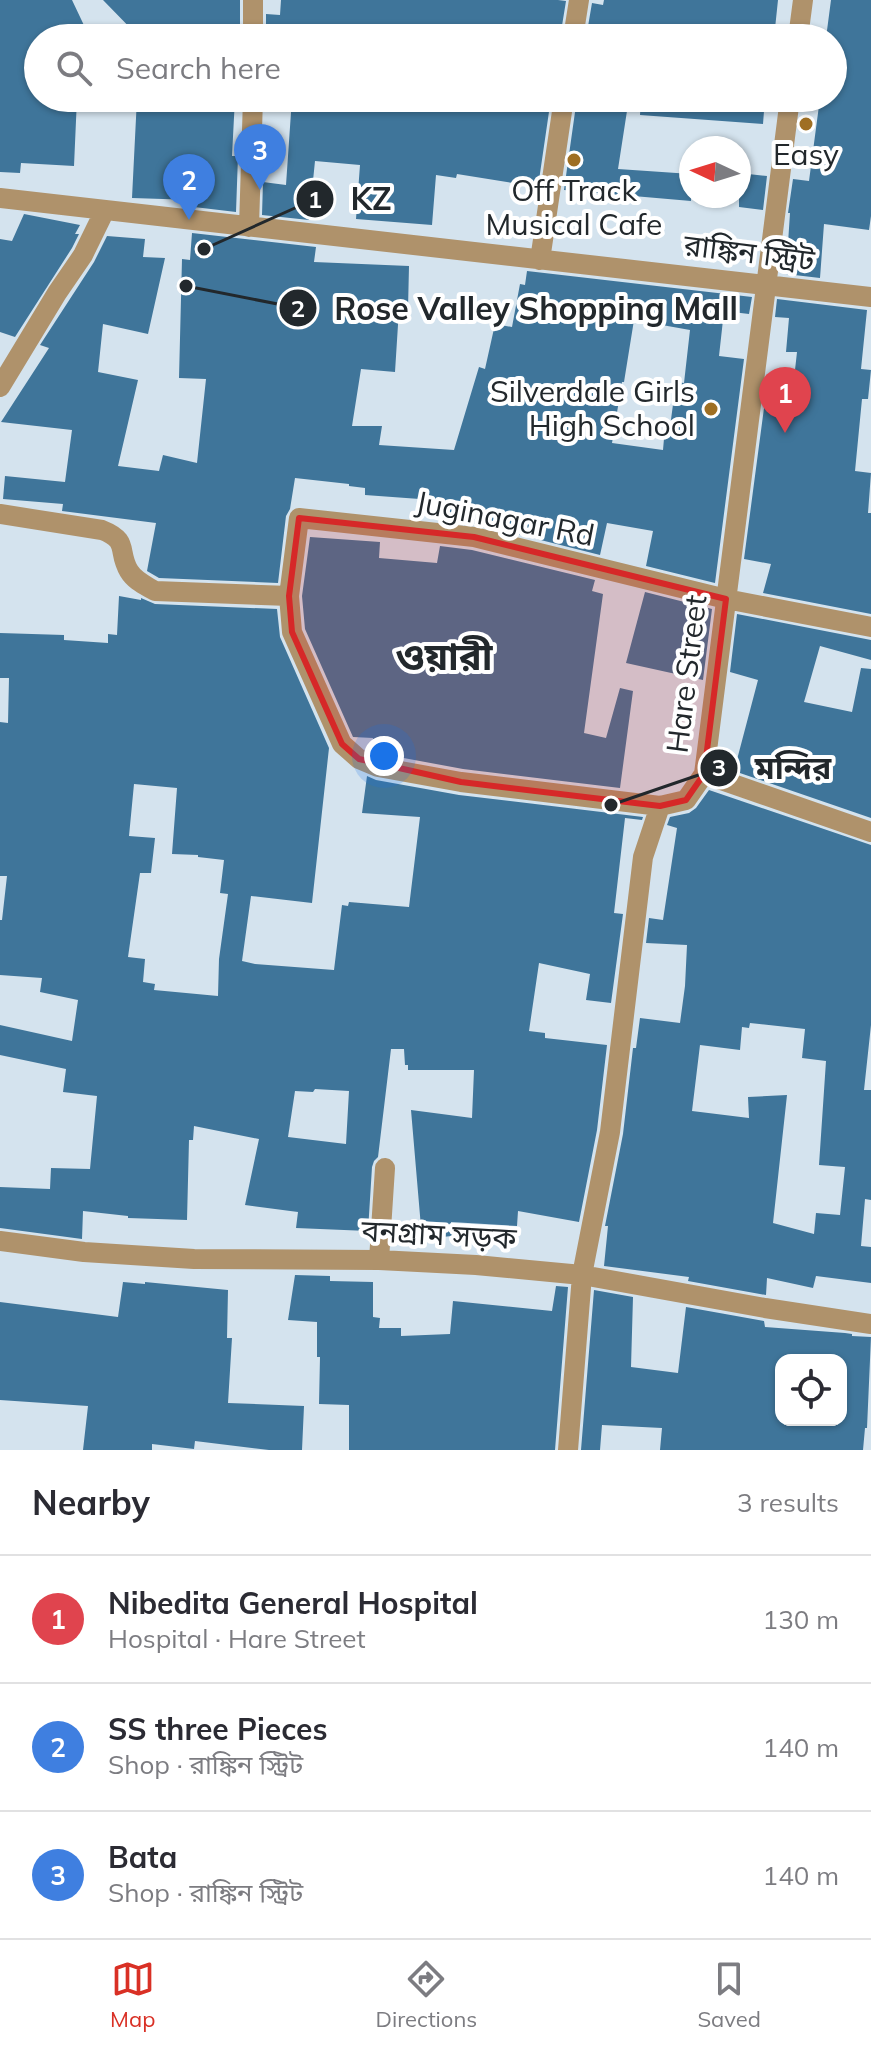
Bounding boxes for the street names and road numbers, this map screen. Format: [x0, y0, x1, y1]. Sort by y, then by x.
street label: রাঙ্কিন স্ট্রিট [681, 225, 817, 279]
street label: Juginagar Rd [413, 482, 598, 554]
street label: Hare Street [657, 593, 715, 755]
street label: বনগ্রাম সড়ক [360, 1211, 518, 1257]

